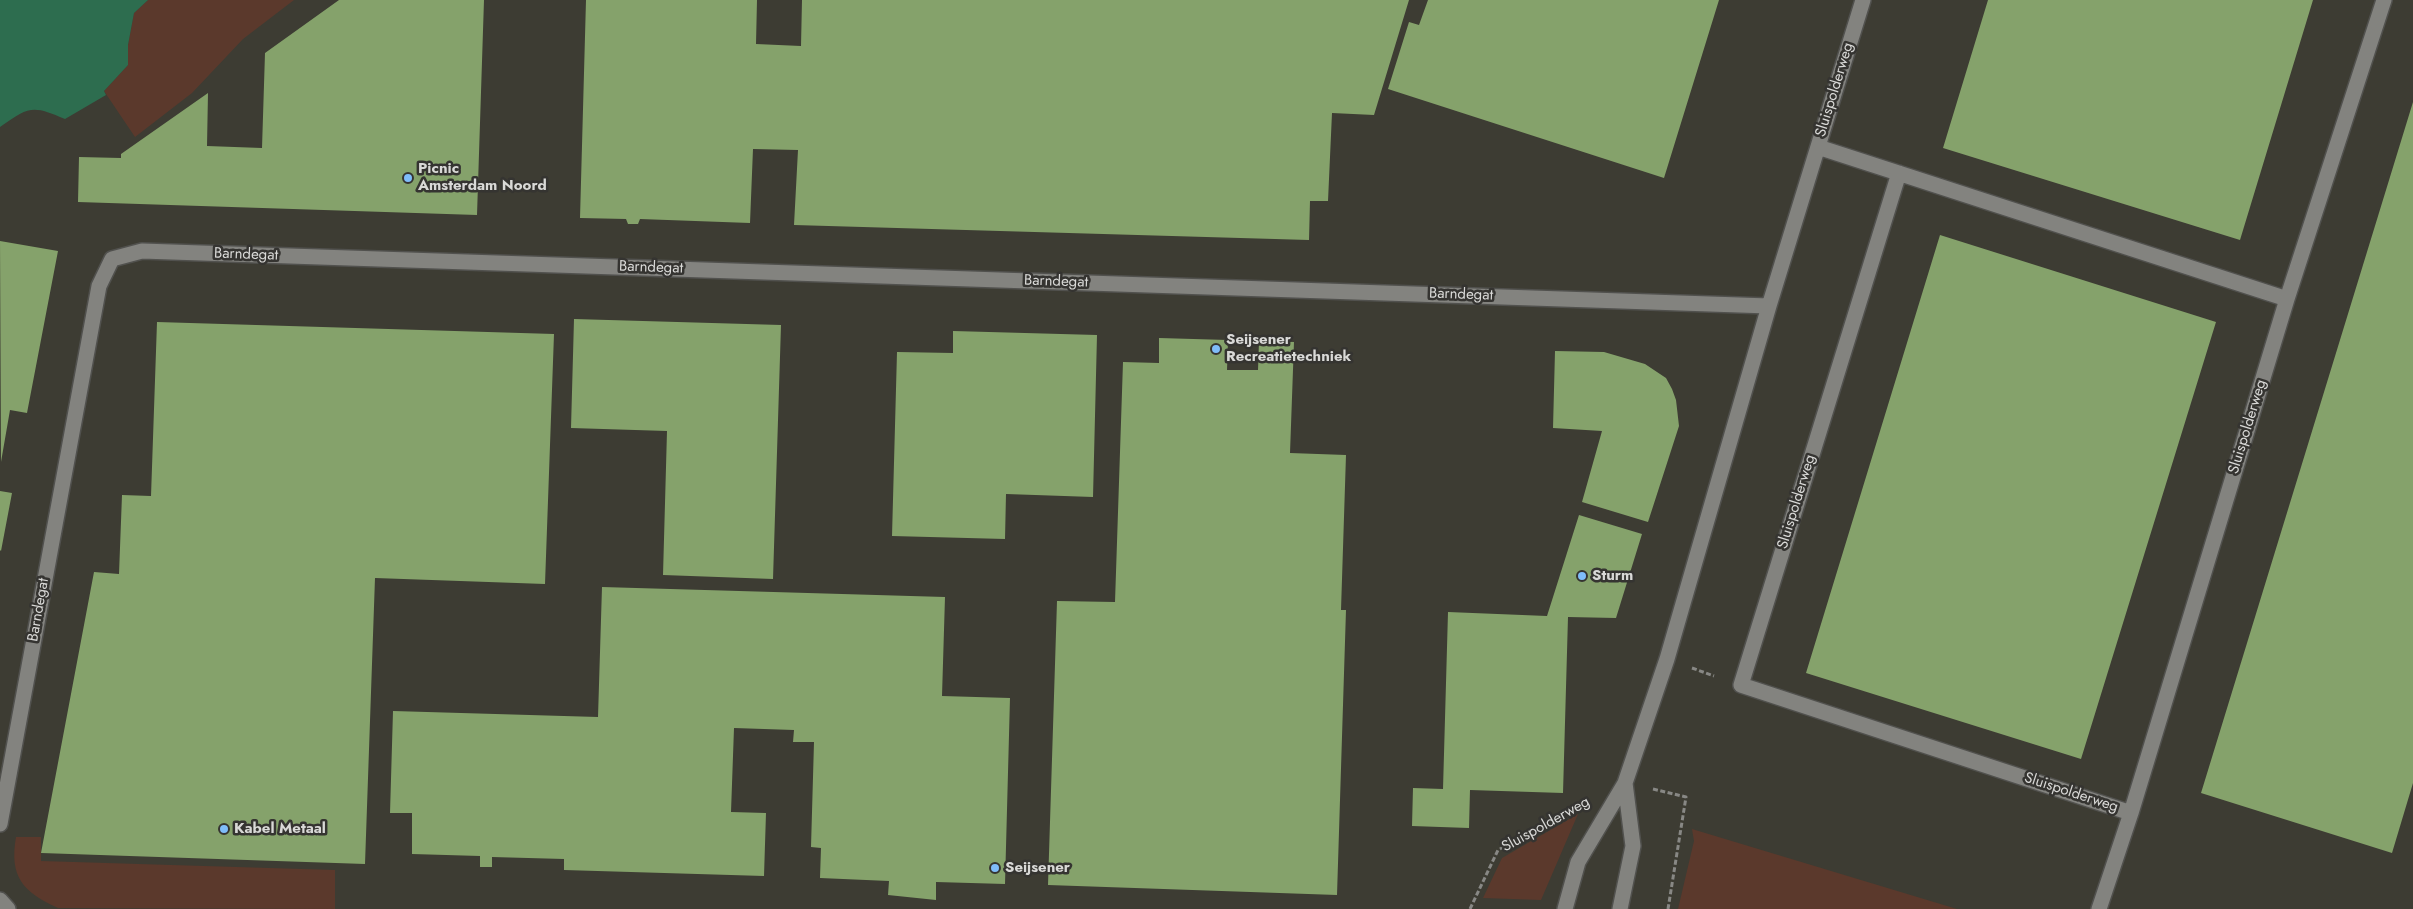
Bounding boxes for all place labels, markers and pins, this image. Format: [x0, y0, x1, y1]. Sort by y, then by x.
place label: Picnic Amsterdam Noord [418, 160, 547, 195]
marker: Picnic Amsterdam Noord [402, 172, 414, 184]
place label: Seijsener Recreatietechniek [1226, 331, 1351, 366]
marker: Seijsener Recreatietechniek [1210, 343, 1222, 355]
place label: Sturm [1592, 567, 1633, 585]
marker: Sturm [1576, 570, 1588, 582]
place label: Kabel Metaal [234, 820, 326, 838]
marker: Kabel Metaal [218, 823, 230, 835]
place label: Seijsener [1005, 859, 1070, 877]
marker: Seijsener [989, 862, 1001, 874]

